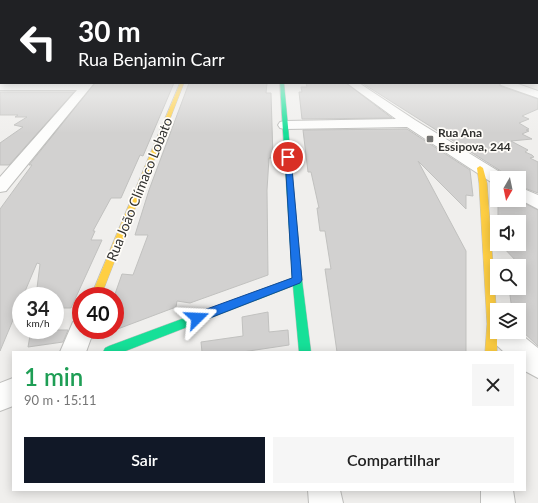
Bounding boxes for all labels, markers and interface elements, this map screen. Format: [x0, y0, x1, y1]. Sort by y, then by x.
text: 30 m [78, 14, 141, 48]
icon: left [12, 16, 64, 68]
text: Rua Benjamin Carr [78, 48, 225, 70]
street label: Rua João Clímaco Lobato [102, 115, 176, 263]
place label: Rua Ana Essipova, 244 [438, 125, 511, 154]
marker: Rua Ana Essipova, 244 [425, 134, 435, 144]
pin [271, 140, 305, 174]
icon: arrive [277, 146, 299, 168]
north arrow [490, 171, 526, 207]
map controls [490, 171, 526, 339]
button: sound [490, 215, 526, 251]
button: search [490, 259, 526, 295]
speed limit sign: 40 [72, 287, 124, 339]
text: 34 [26, 296, 50, 320]
position arrow [176, 297, 218, 339]
button: layers [490, 303, 526, 339]
text: km/h [26, 317, 50, 329]
text: 1 min [24, 362, 83, 391]
button: close [472, 364, 514, 406]
text: 90 m · 15:11 [24, 392, 97, 408]
button: Sair [24, 437, 265, 483]
button: Compartilhar [273, 437, 514, 483]

